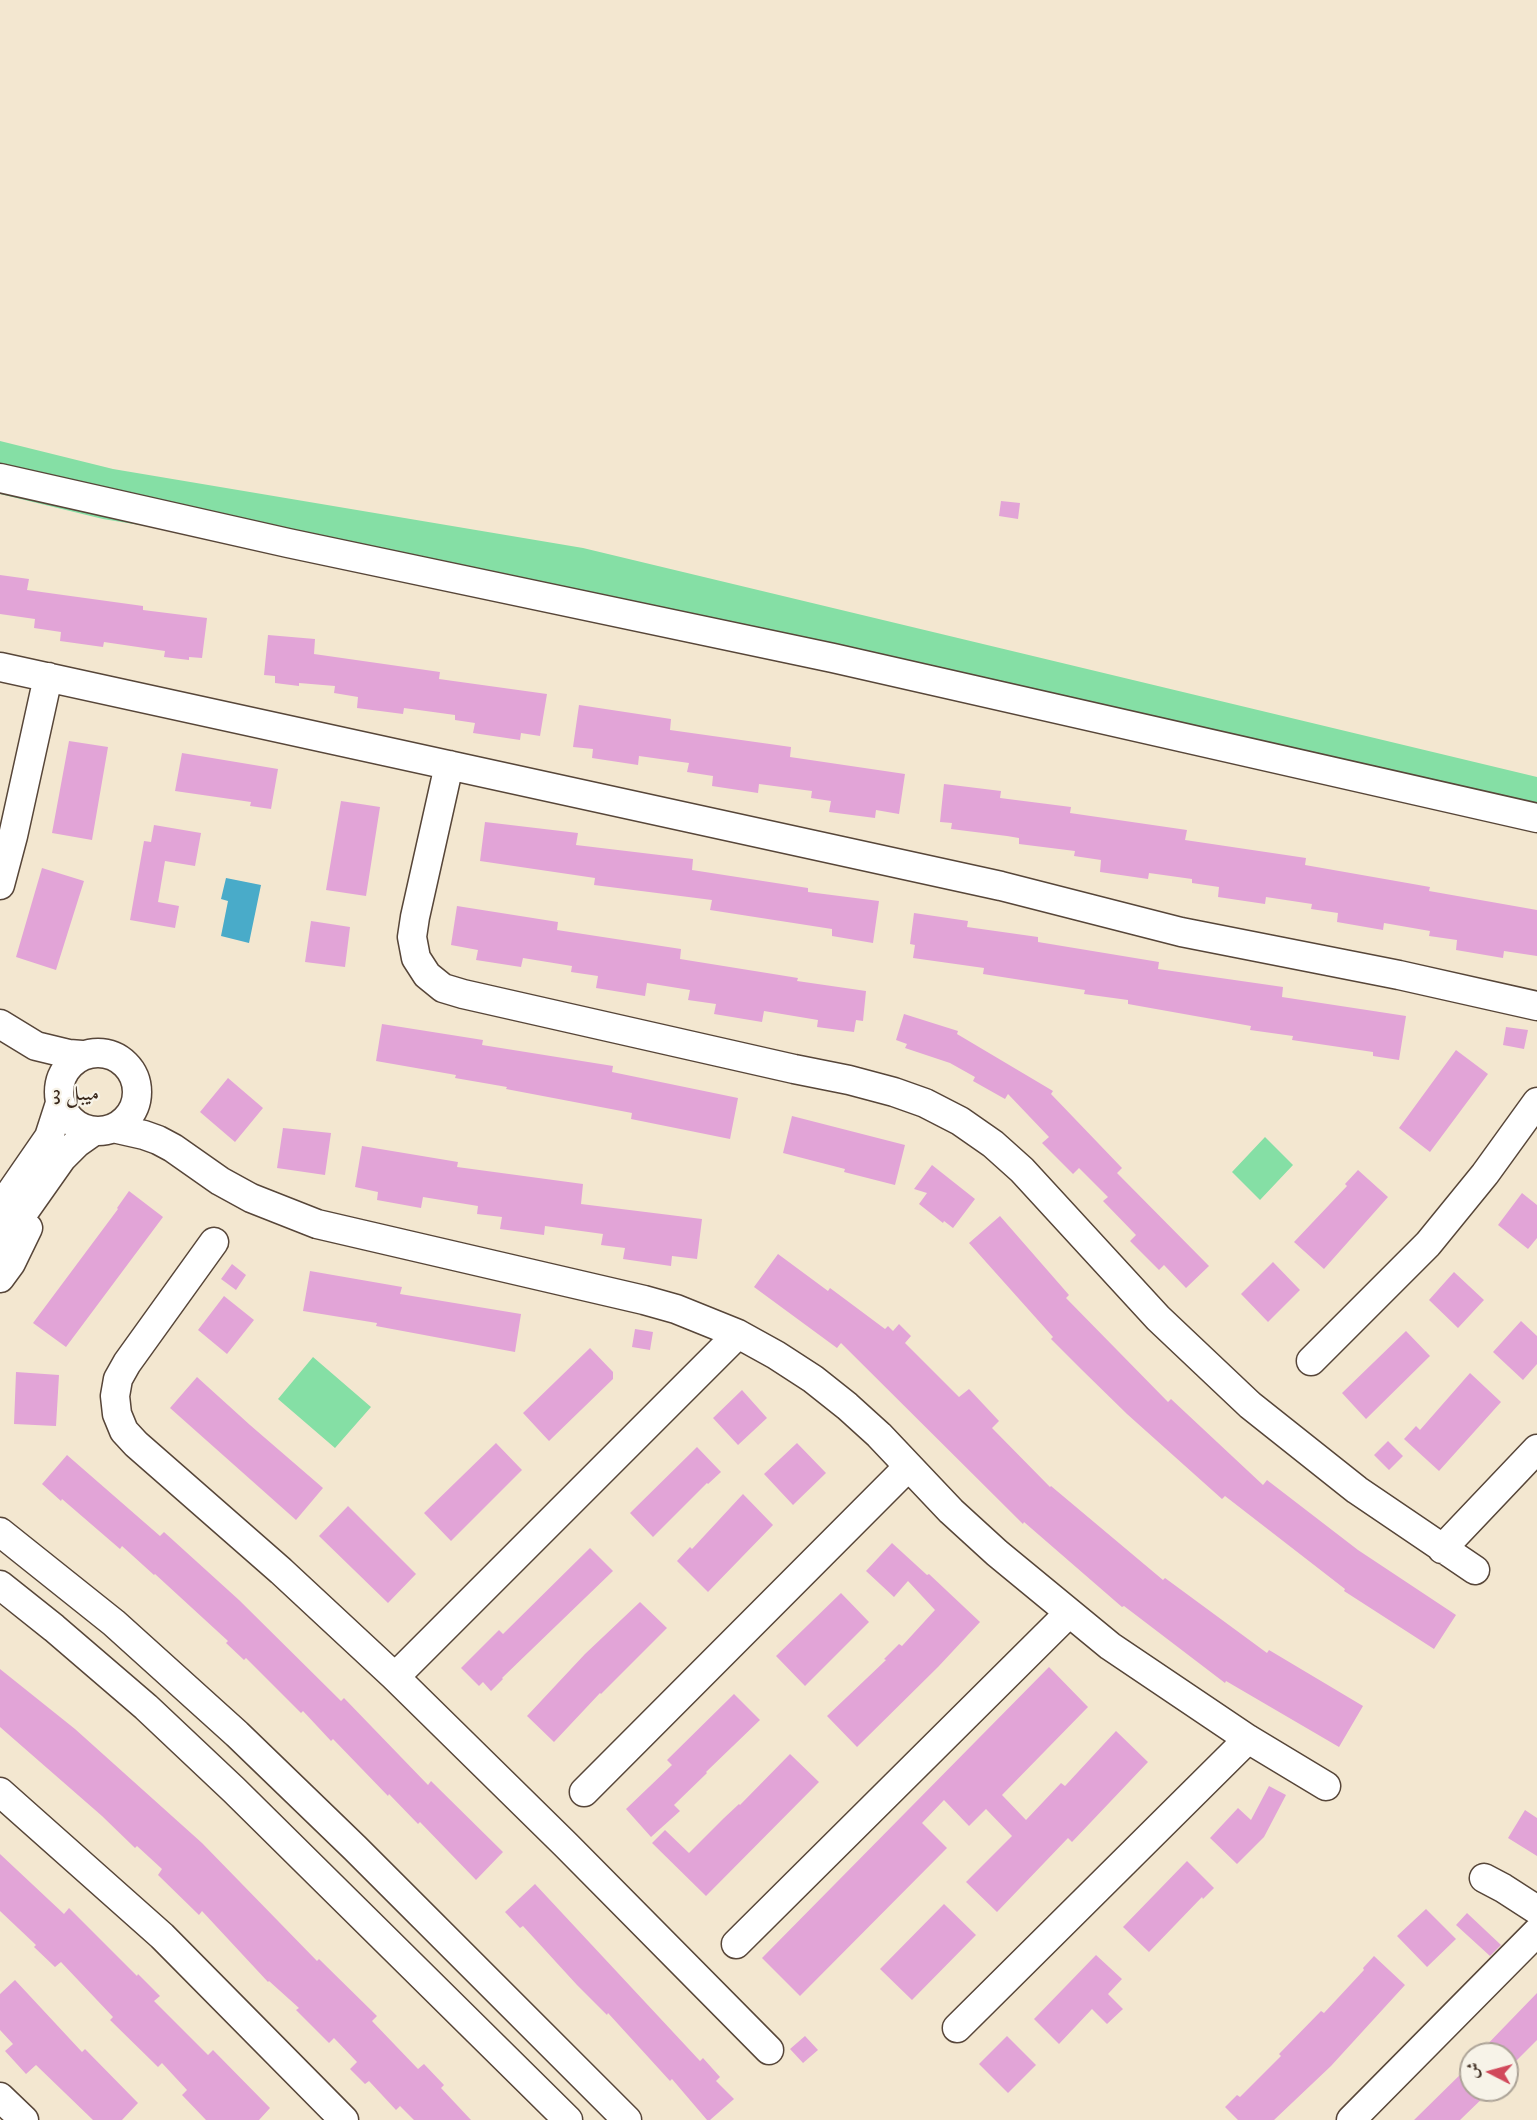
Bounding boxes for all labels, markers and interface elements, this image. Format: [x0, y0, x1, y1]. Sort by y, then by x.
district label: ميبل 3 [53, 1082, 99, 1108]
north arrow [1459, 2042, 1519, 2102]
text: ش [1462, 2061, 1484, 2079]

